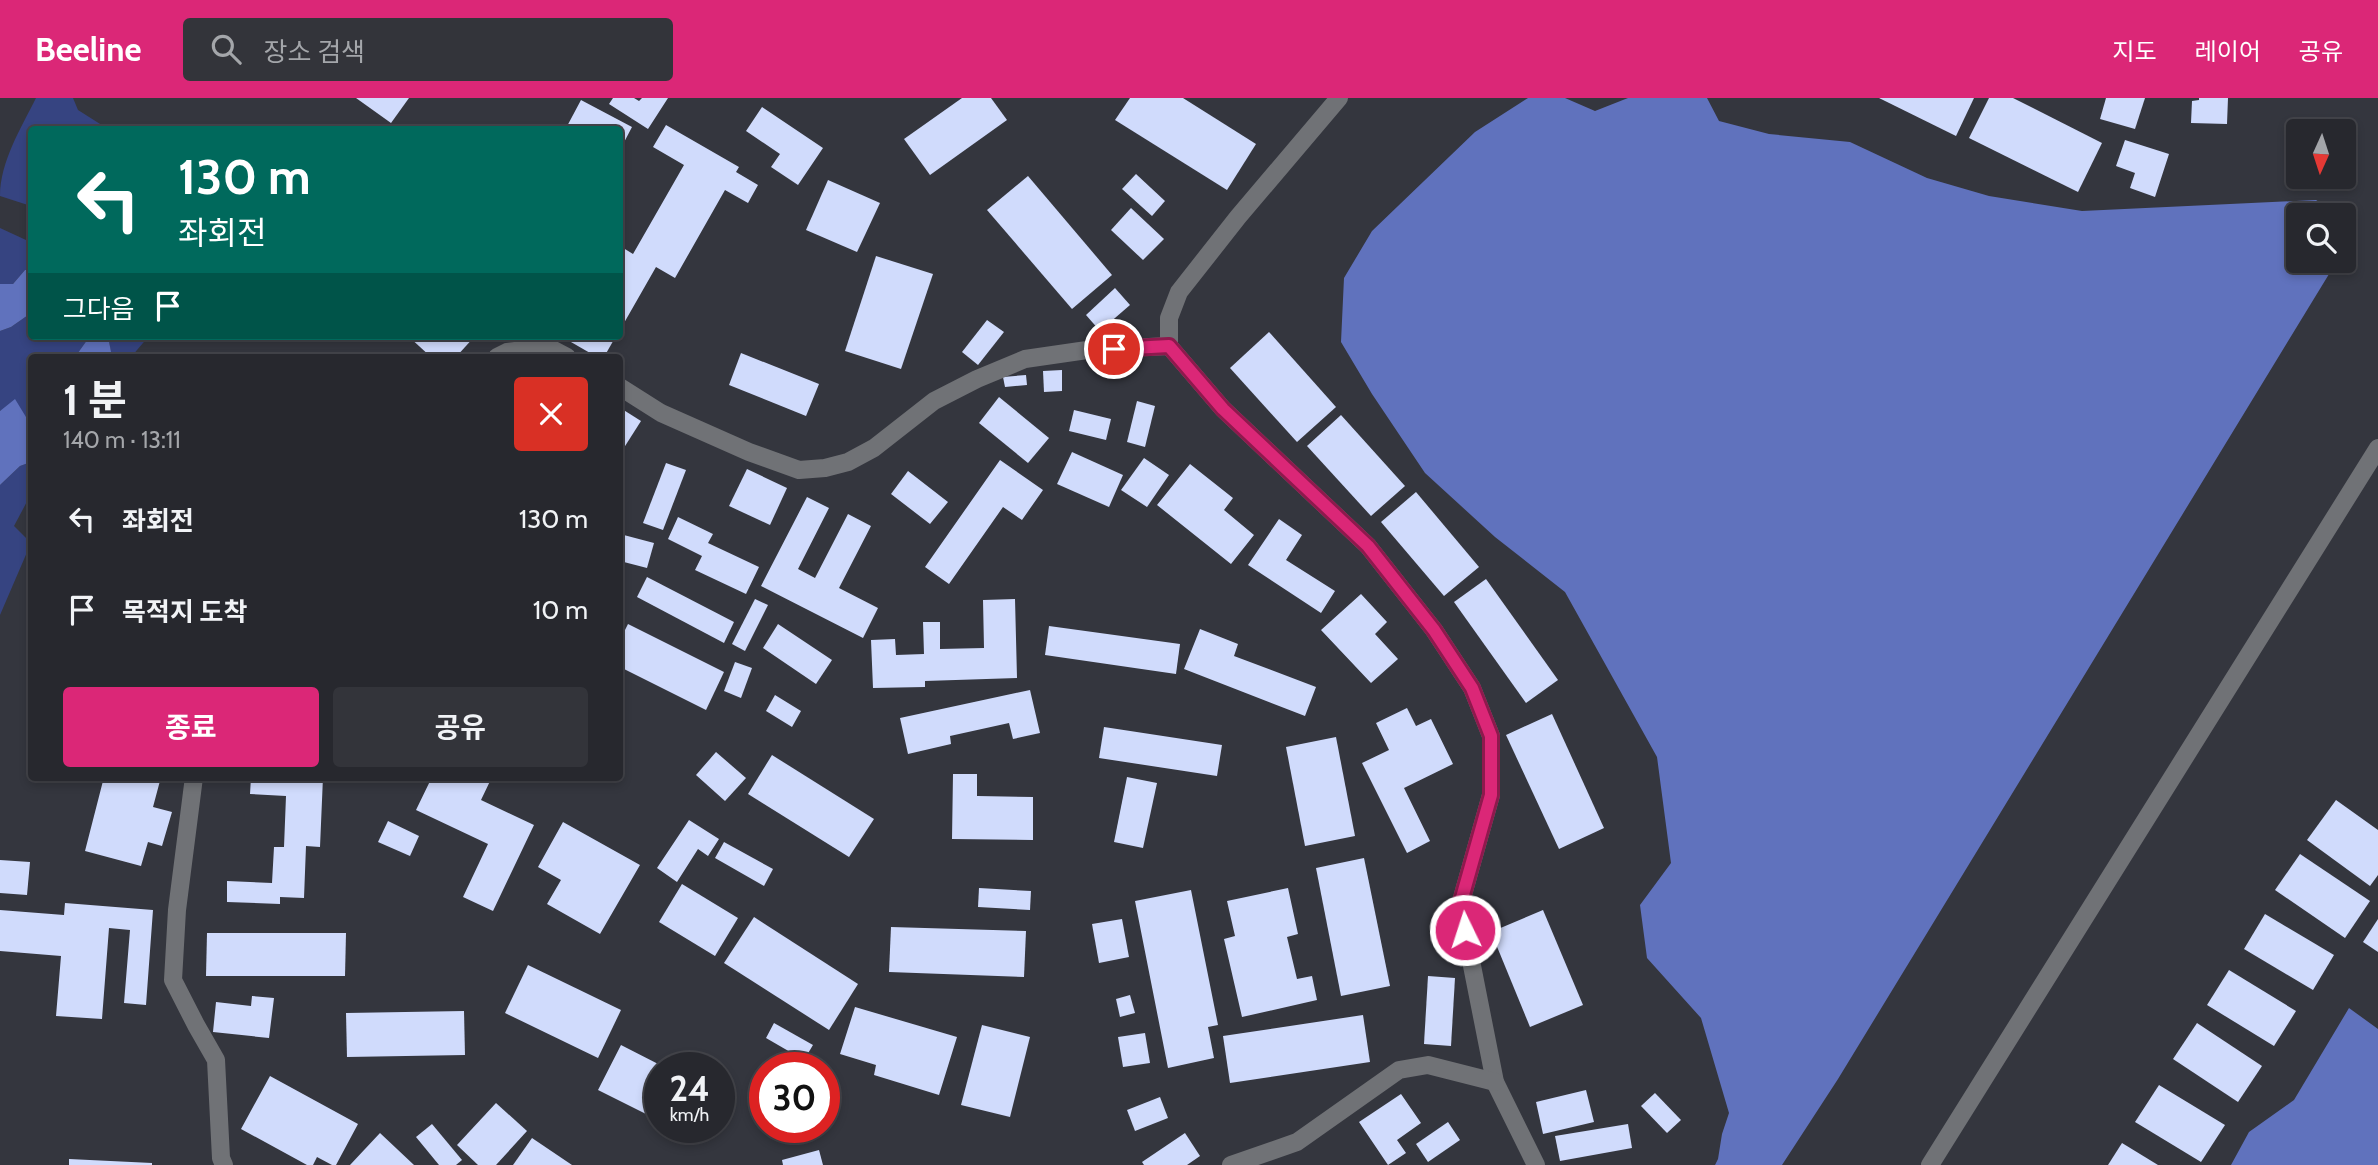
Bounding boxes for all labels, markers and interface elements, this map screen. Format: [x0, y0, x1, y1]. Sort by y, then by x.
search box [183, 18, 673, 81]
text: Beeline [35, 29, 141, 69]
icon: search [207, 30, 245, 68]
text: 장소 검색 [263, 36, 365, 68]
text: 지도 [2112, 37, 2157, 66]
text: 레이어 [2195, 37, 2261, 66]
text: 공유 [2299, 37, 2343, 66]
north arrow [2286, 119, 2356, 189]
map controls [2286, 119, 2356, 273]
text: 130 m [178, 147, 311, 206]
icon: left [63, 154, 154, 245]
button: search [2286, 203, 2356, 273]
text: 좌회전 [178, 213, 266, 252]
icon: arrive [149, 287, 187, 325]
text: 그다음 [63, 293, 135, 325]
pin [1084, 319, 1144, 379]
icon: arrive [1095, 330, 1133, 368]
text: 1 분 [63, 374, 127, 426]
button: close [514, 377, 588, 451]
text: 140 m · 13:11 [63, 426, 181, 454]
icon: left [63, 500, 101, 538]
text: 130 m [519, 503, 588, 535]
text: 좌회전 [122, 505, 194, 537]
icon: arrive [63, 591, 101, 629]
text: 10 m [533, 594, 588, 626]
text: 목적지 도착 [122, 596, 247, 628]
button: 종료 [63, 687, 319, 767]
button: 공유 [333, 687, 588, 767]
position arrow [1428, 893, 1502, 967]
speed limit sign: 30 [749, 1052, 840, 1143]
text: 24 [669, 1067, 710, 1110]
text: km/h [670, 1104, 709, 1126]

